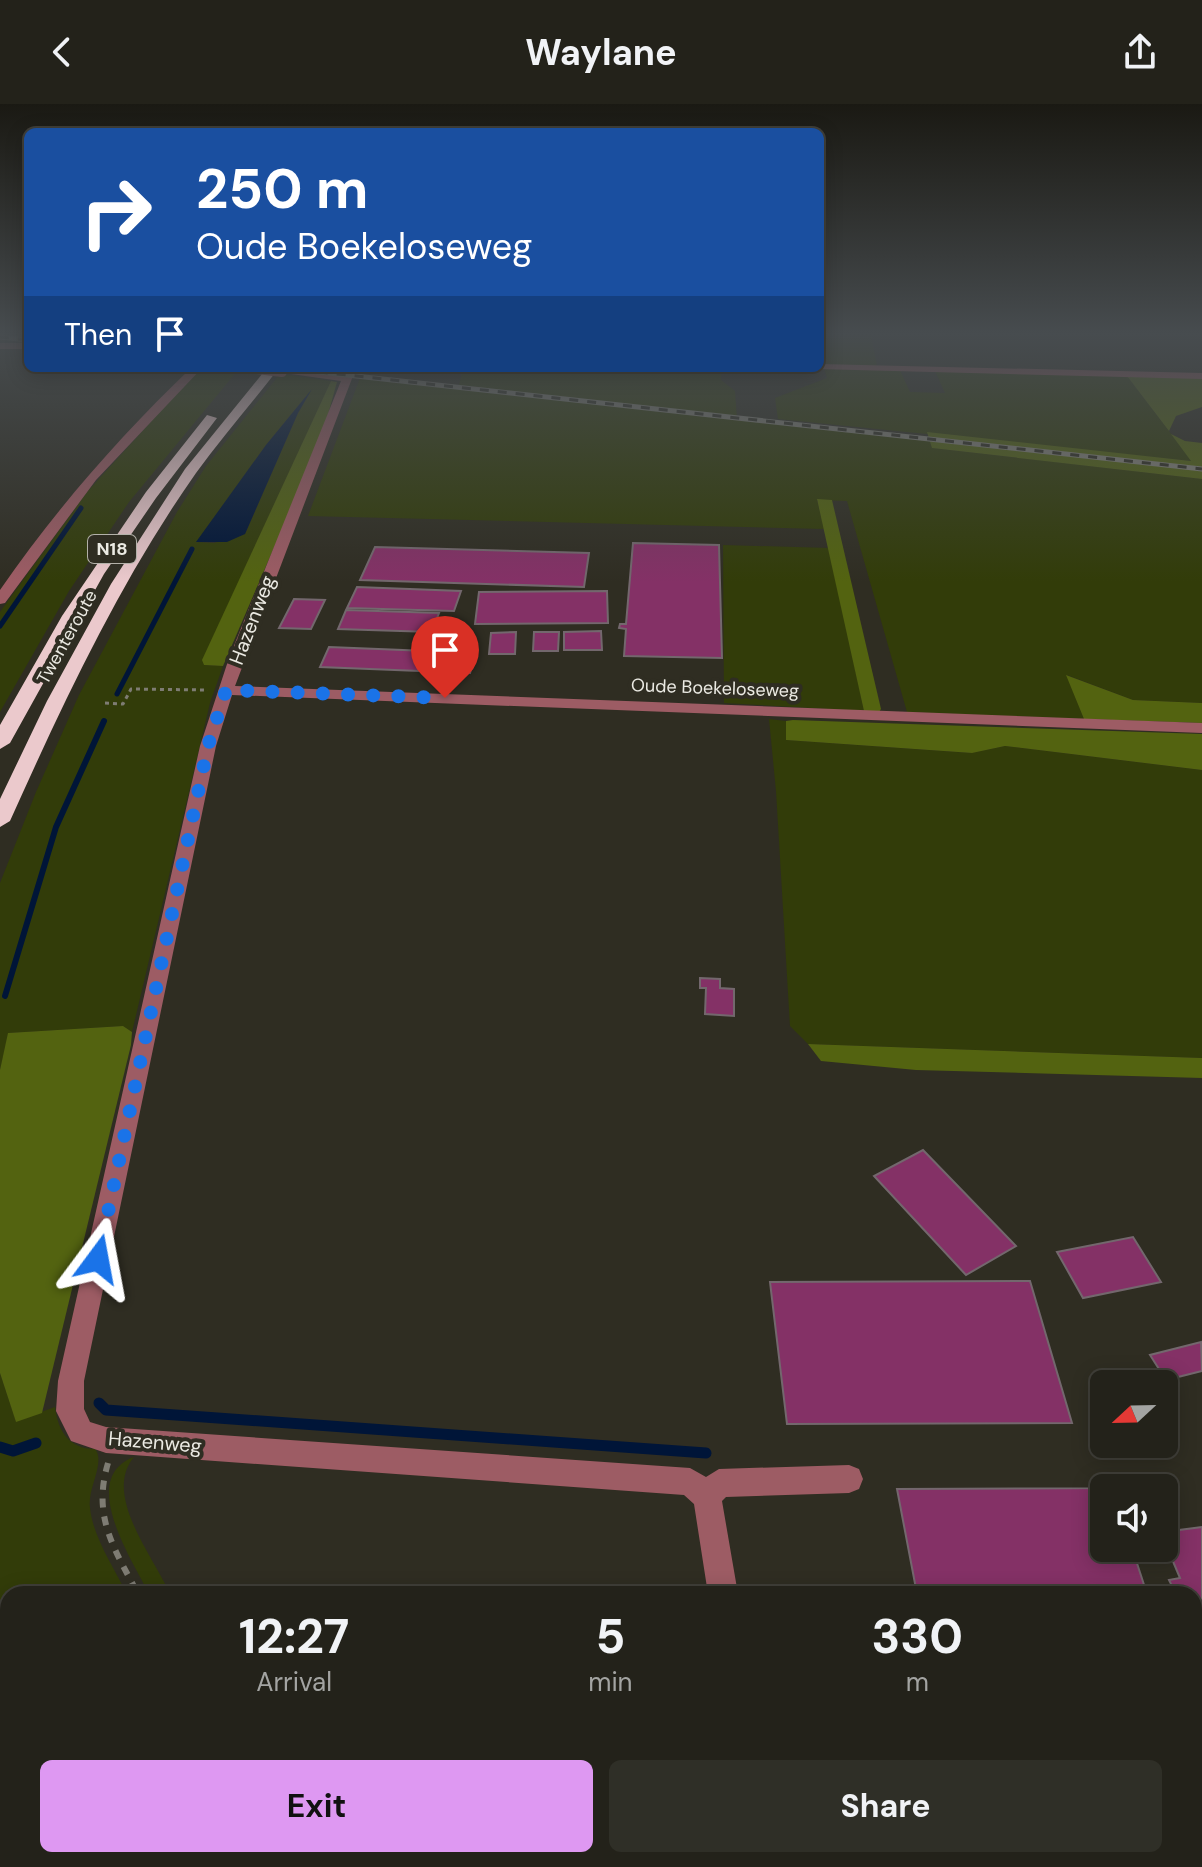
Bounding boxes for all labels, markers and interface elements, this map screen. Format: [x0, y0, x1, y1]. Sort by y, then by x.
text: Waylane [525, 29, 677, 76]
icon: back [40, 30, 84, 74]
icon: share [1118, 30, 1162, 74]
text: 250 m [196, 152, 368, 225]
icon: right [64, 160, 168, 264]
text: Oude Boekeloseweg [196, 223, 532, 270]
icon: arrive [148, 312, 192, 356]
text: Then [64, 315, 132, 354]
road number: N18 [88, 535, 136, 563]
street label: Hazenweg [223, 572, 281, 668]
street label: Twenteroute [31, 585, 103, 689]
pin [411, 616, 479, 698]
icon: arrive [423, 628, 467, 672]
street label: Oude Boekeloseweg [631, 673, 799, 703]
position arrow [56, 1217, 140, 1301]
north arrow [1090, 1370, 1178, 1458]
map controls [1090, 1370, 1178, 1562]
street label: Hazenweg [107, 1425, 203, 1459]
button: sound [1090, 1474, 1178, 1562]
text: 12:27 [239, 1605, 349, 1668]
text: 5 [595, 1605, 625, 1668]
text: 330 [871, 1605, 963, 1668]
text: Arrival [256, 1665, 332, 1699]
text: min [588, 1665, 633, 1699]
text: m [906, 1665, 929, 1699]
button: Exit [40, 1760, 593, 1852]
button: Share [609, 1760, 1162, 1852]

